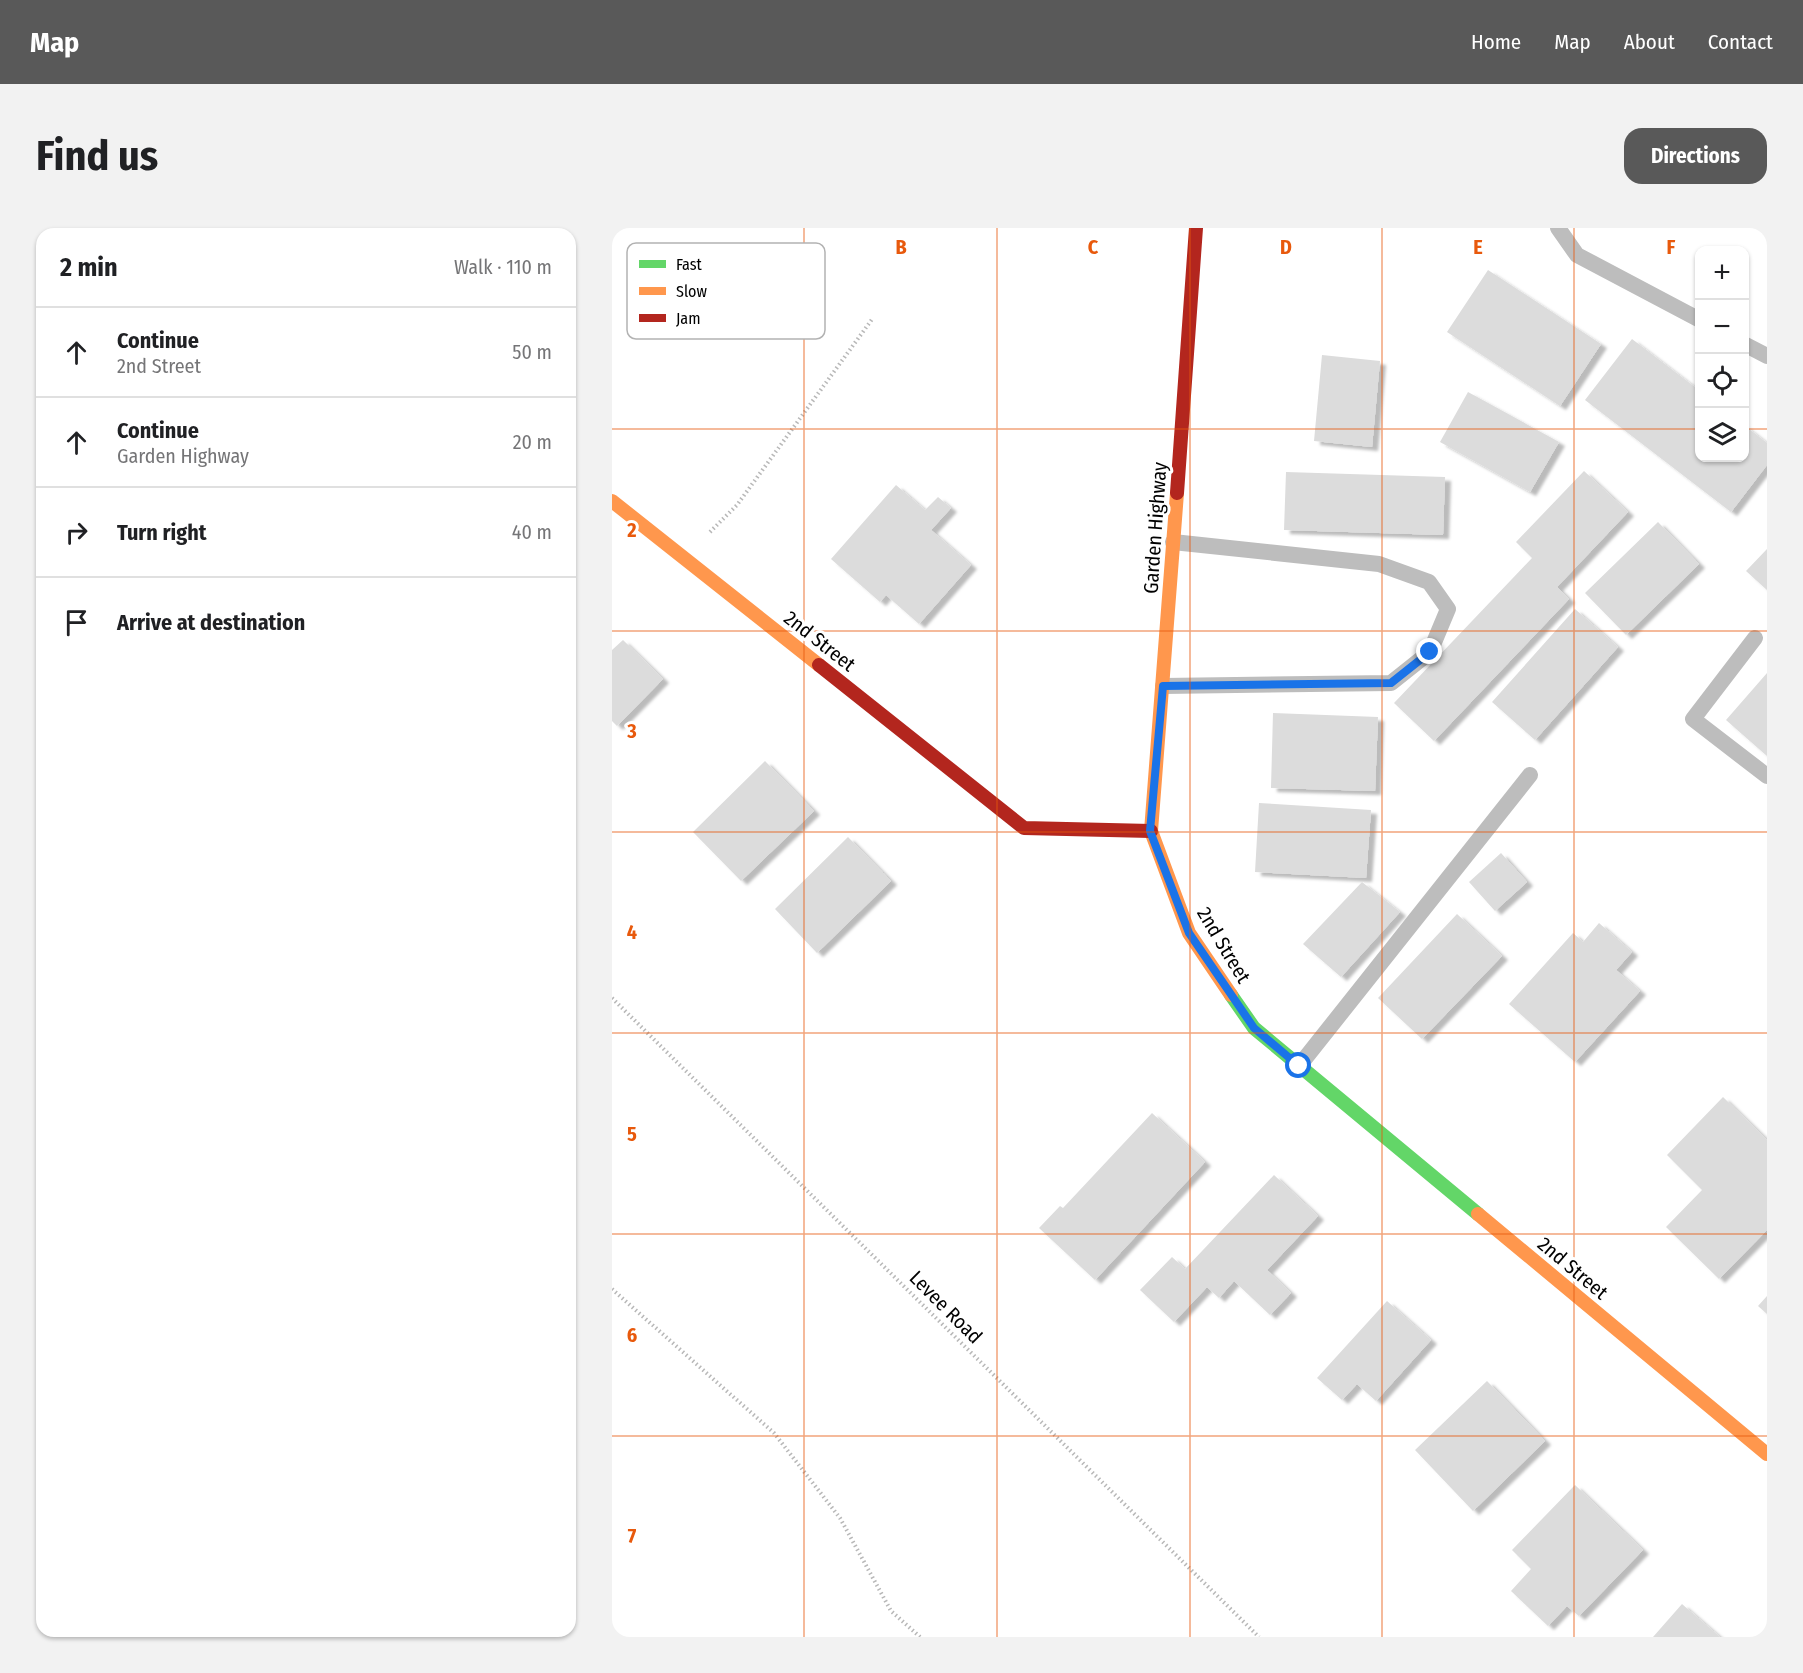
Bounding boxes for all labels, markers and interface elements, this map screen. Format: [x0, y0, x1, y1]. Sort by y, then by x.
text: Map [30, 26, 79, 59]
text: Home [1471, 29, 1521, 55]
text: Map [1554, 29, 1591, 55]
text: About [1624, 29, 1675, 55]
text: Contact [1708, 29, 1773, 55]
button: Directions [1624, 128, 1767, 184]
text: Find us [36, 131, 158, 181]
text: B [895, 235, 907, 259]
text: C [1088, 235, 1099, 259]
text: D [1280, 235, 1292, 259]
text: E [1473, 235, 1483, 259]
text: F [1667, 235, 1676, 259]
legend [627, 243, 825, 339]
map controls [1695, 246, 1749, 462]
button: + [1695, 246, 1749, 300]
text: 2 min [60, 252, 118, 283]
text: Walk · 110 m [454, 255, 552, 279]
text: Fast [676, 255, 703, 274]
text: Slow [676, 282, 707, 301]
button: − [1695, 300, 1749, 354]
text: Jam [676, 309, 701, 328]
text: Continue [117, 327, 199, 354]
icon: ahead [60, 336, 93, 369]
text: 50 m [512, 340, 552, 364]
text: 2nd Street [117, 354, 201, 378]
button: locate [1695, 354, 1749, 408]
button: layers [1695, 408, 1749, 462]
text: Continue [117, 417, 199, 444]
icon: ahead [60, 426, 93, 459]
text: 20 m [513, 430, 552, 454]
text: Garden Highway [117, 444, 249, 468]
street label: Garden Highway [1138, 461, 1172, 595]
icon: right [60, 516, 93, 549]
text: 2 [626, 518, 637, 542]
text: Turn right [117, 519, 206, 546]
text: 40 m [512, 520, 552, 544]
icon: arrive [60, 606, 93, 639]
street label: 2nd Street [780, 606, 861, 677]
text: Arrive at destination [117, 609, 305, 636]
route end [1416, 638, 1442, 664]
text: 3 [626, 719, 637, 743]
street label: 2nd Street [1192, 903, 1256, 988]
text: 4 [627, 920, 637, 944]
route start [1285, 1052, 1311, 1078]
text: 5 [627, 1122, 637, 1146]
street label: 2nd Street [1533, 1232, 1613, 1304]
street label: Levee Road [905, 1266, 987, 1348]
text: 6 [627, 1323, 637, 1347]
text: 7 [628, 1524, 637, 1548]

